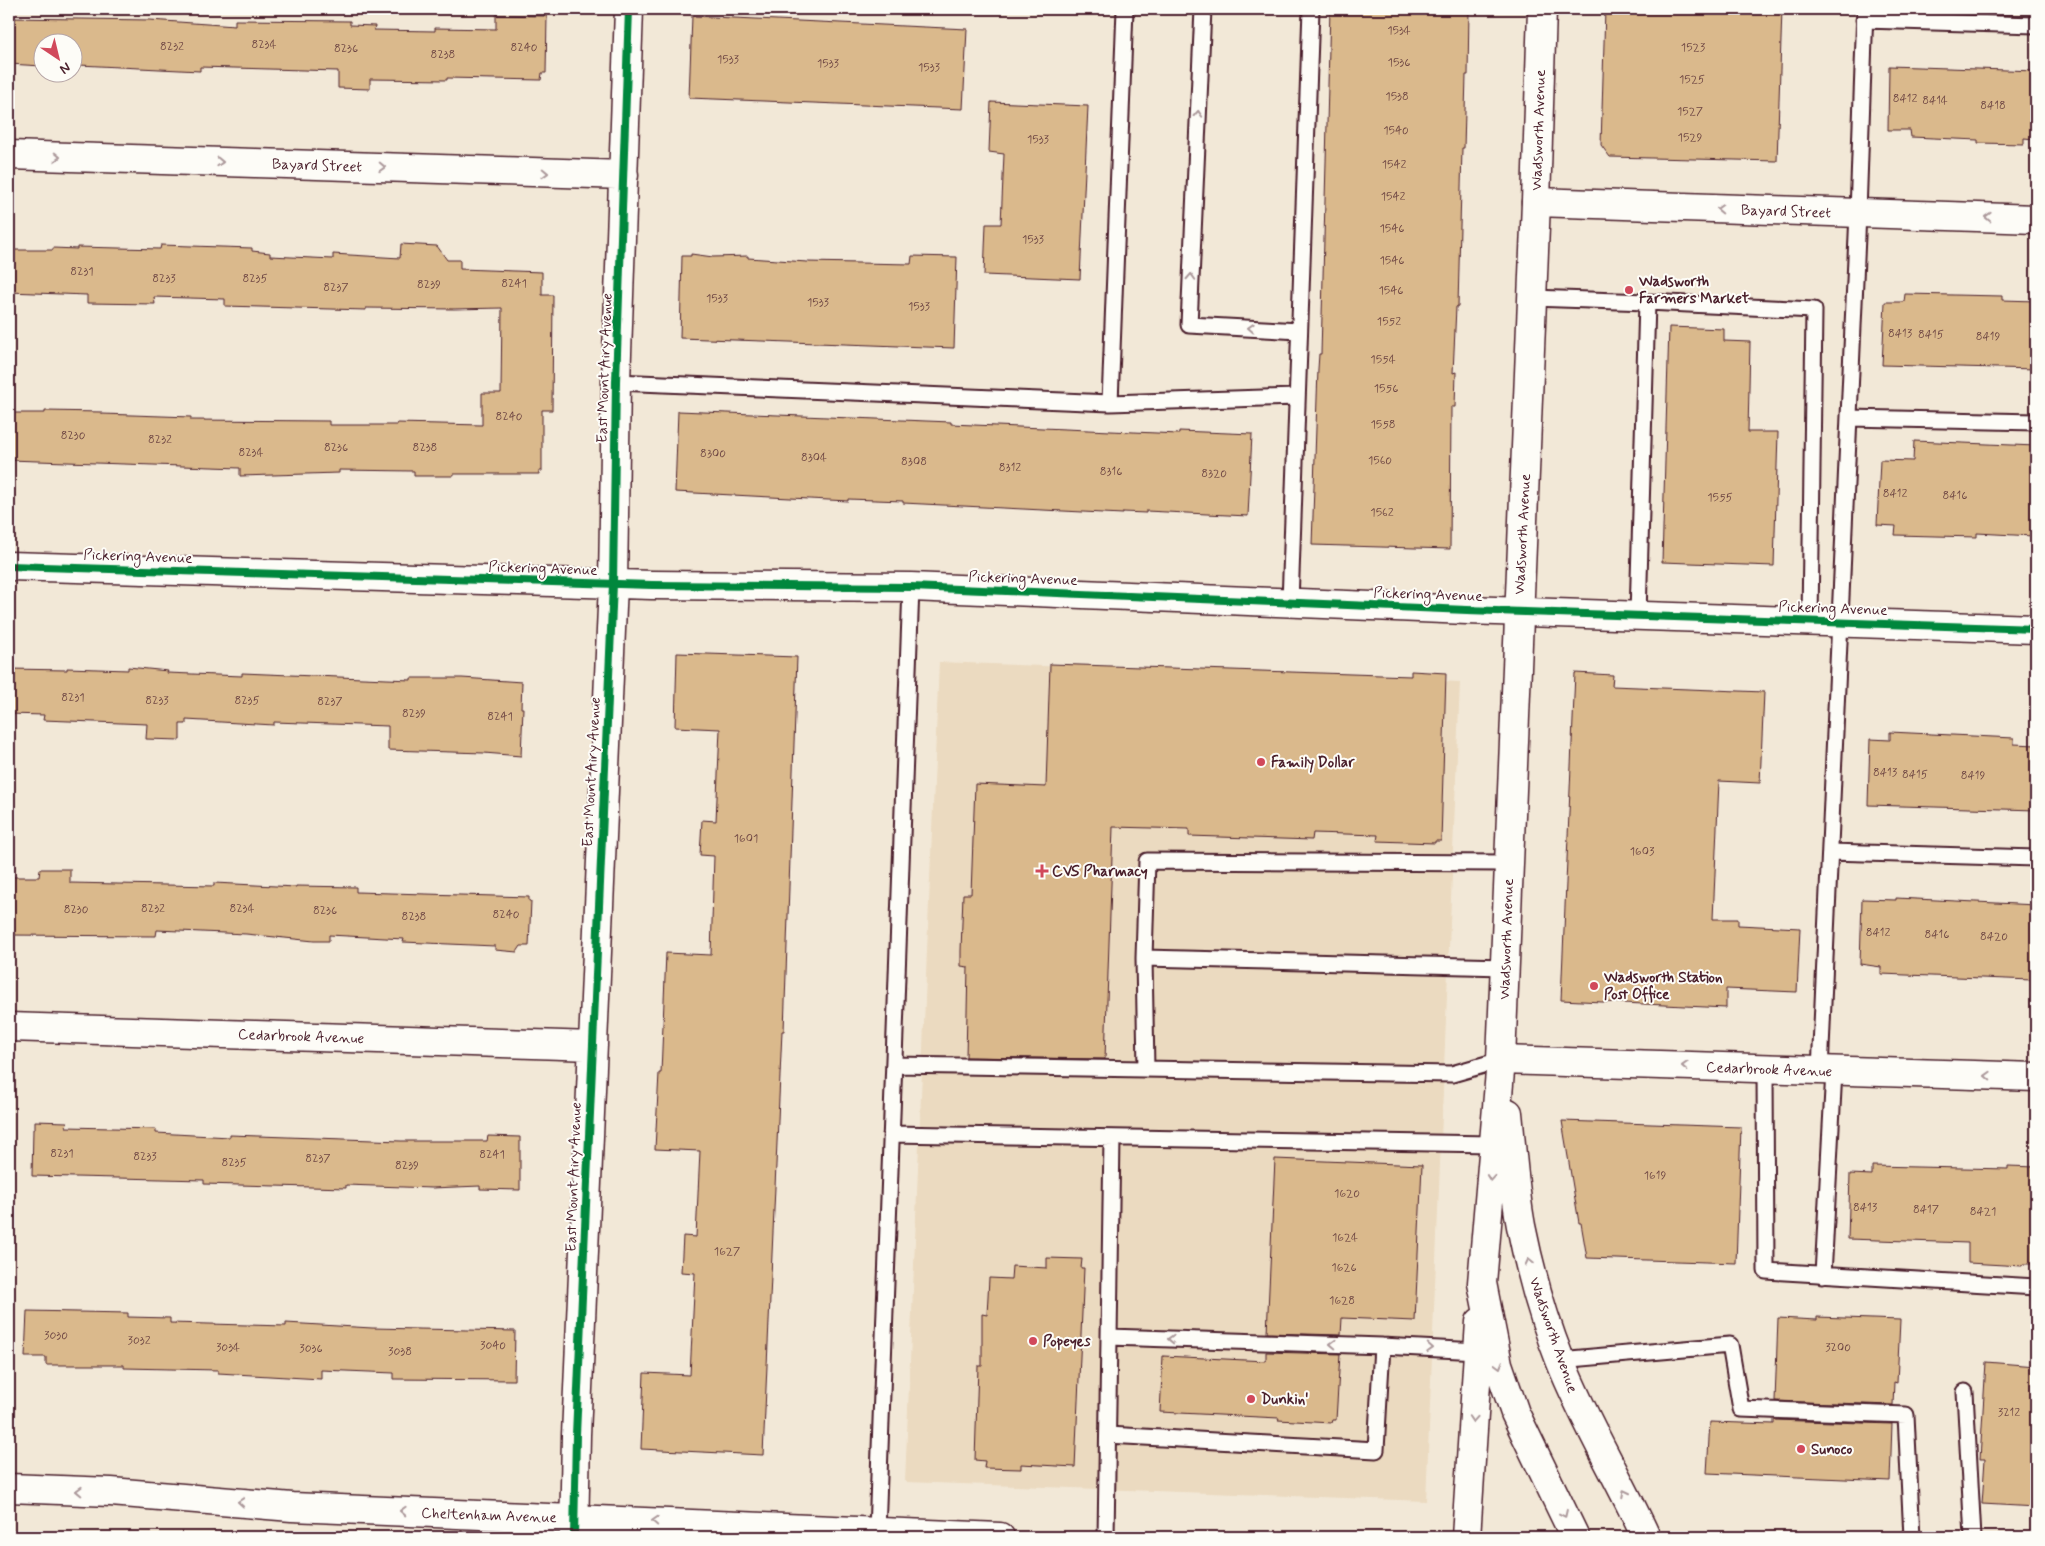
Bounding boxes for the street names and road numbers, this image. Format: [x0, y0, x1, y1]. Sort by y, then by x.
street label: Wadsworth Avenue [1527, 69, 1551, 191]
street label: Bayard Street [272, 154, 363, 178]
street label: Bayard Street [1741, 200, 1832, 224]
street label: East Mount Airy Avenue [592, 292, 618, 443]
street label: Wadsworth Avenue [1510, 473, 1536, 595]
street label: Pickering Avenue [83, 545, 193, 570]
street label: Pickering Avenue [488, 557, 598, 582]
street label: Pickering Avenue [968, 567, 1078, 592]
street label: Pickering Avenue [1373, 583, 1483, 608]
street label: Pickering Avenue [1778, 597, 1888, 622]
street label: East Mount Airy Avenue [578, 696, 606, 848]
street label: Wadsworth Avenue [1495, 878, 1519, 1000]
street label: Cedarbrook Avenue [237, 1025, 365, 1049]
street label: Cedarbrook Avenue [1705, 1058, 1833, 1082]
street label: East Mount Airy Avenue [561, 1101, 587, 1252]
street label: Wadsworth Avenue [1524, 1275, 1582, 1396]
street label: Cheltenham Avenue [421, 1504, 557, 1528]

